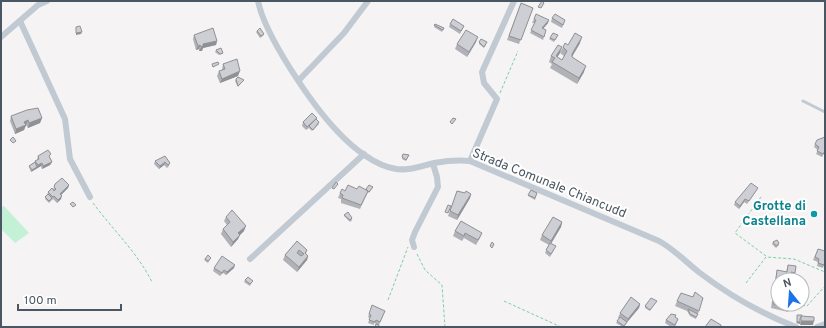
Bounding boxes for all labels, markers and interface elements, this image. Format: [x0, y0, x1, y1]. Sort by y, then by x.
street label: Strada Comunale Chiancudd [470, 146, 628, 222]
place label: Grotte di Castellana [742, 199, 806, 230]
marker: Grotte di Castellana [809, 209, 819, 219]
north arrow [770, 272, 810, 312]
text: N [782, 276, 793, 291]
scale bar [18, 286, 121, 312]
text: 100 m [24, 293, 57, 309]

